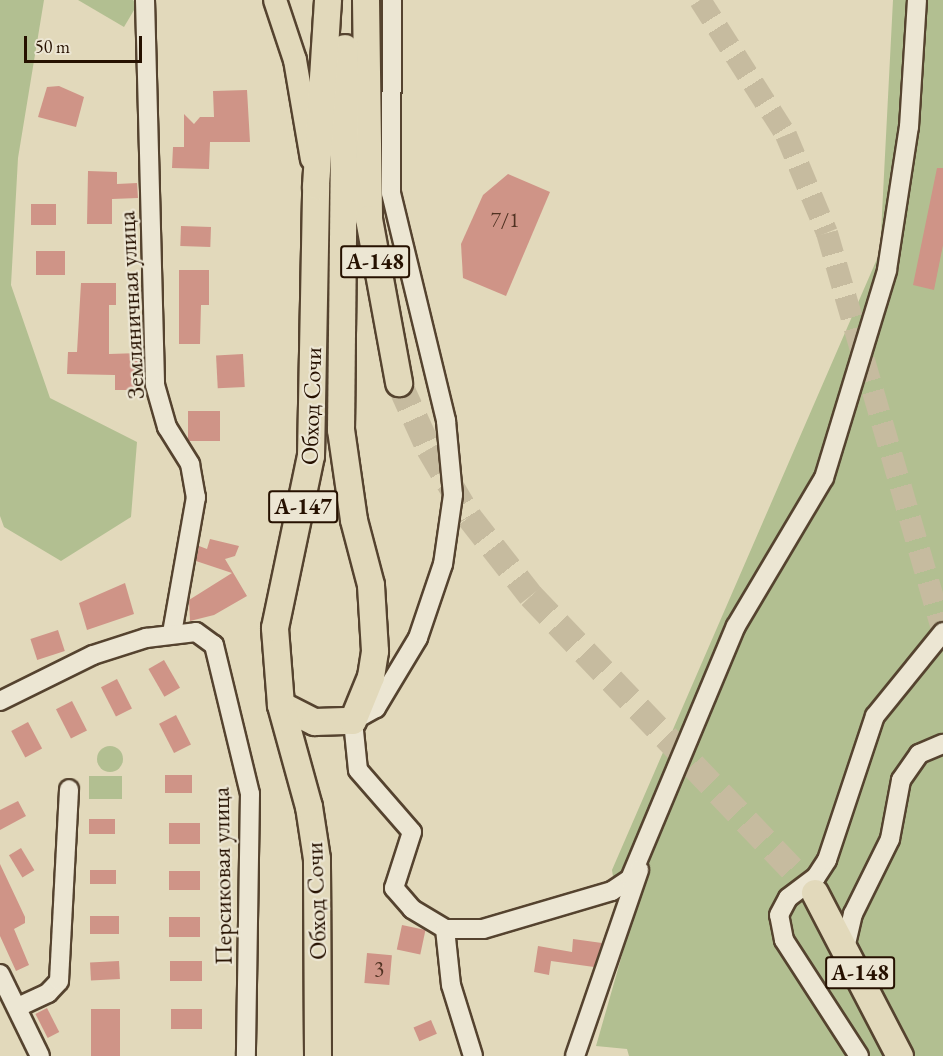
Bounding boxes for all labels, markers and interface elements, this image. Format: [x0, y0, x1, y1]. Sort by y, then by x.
scale bar [27, 24, 146, 62]
text: 50 m [35, 35, 70, 58]
house number: 7/1 [491, 207, 519, 233]
street label: Земляничная улица [112, 210, 150, 400]
road number: А-148 [339, 243, 411, 281]
street label: Обход Сочи [295, 347, 327, 465]
road number: А-147 [267, 488, 339, 526]
street label: Персиковая улица [206, 787, 238, 965]
street label: Обход Сочи [300, 842, 332, 960]
road number: А-148 [824, 954, 896, 992]
house number: 3 [374, 956, 384, 982]

